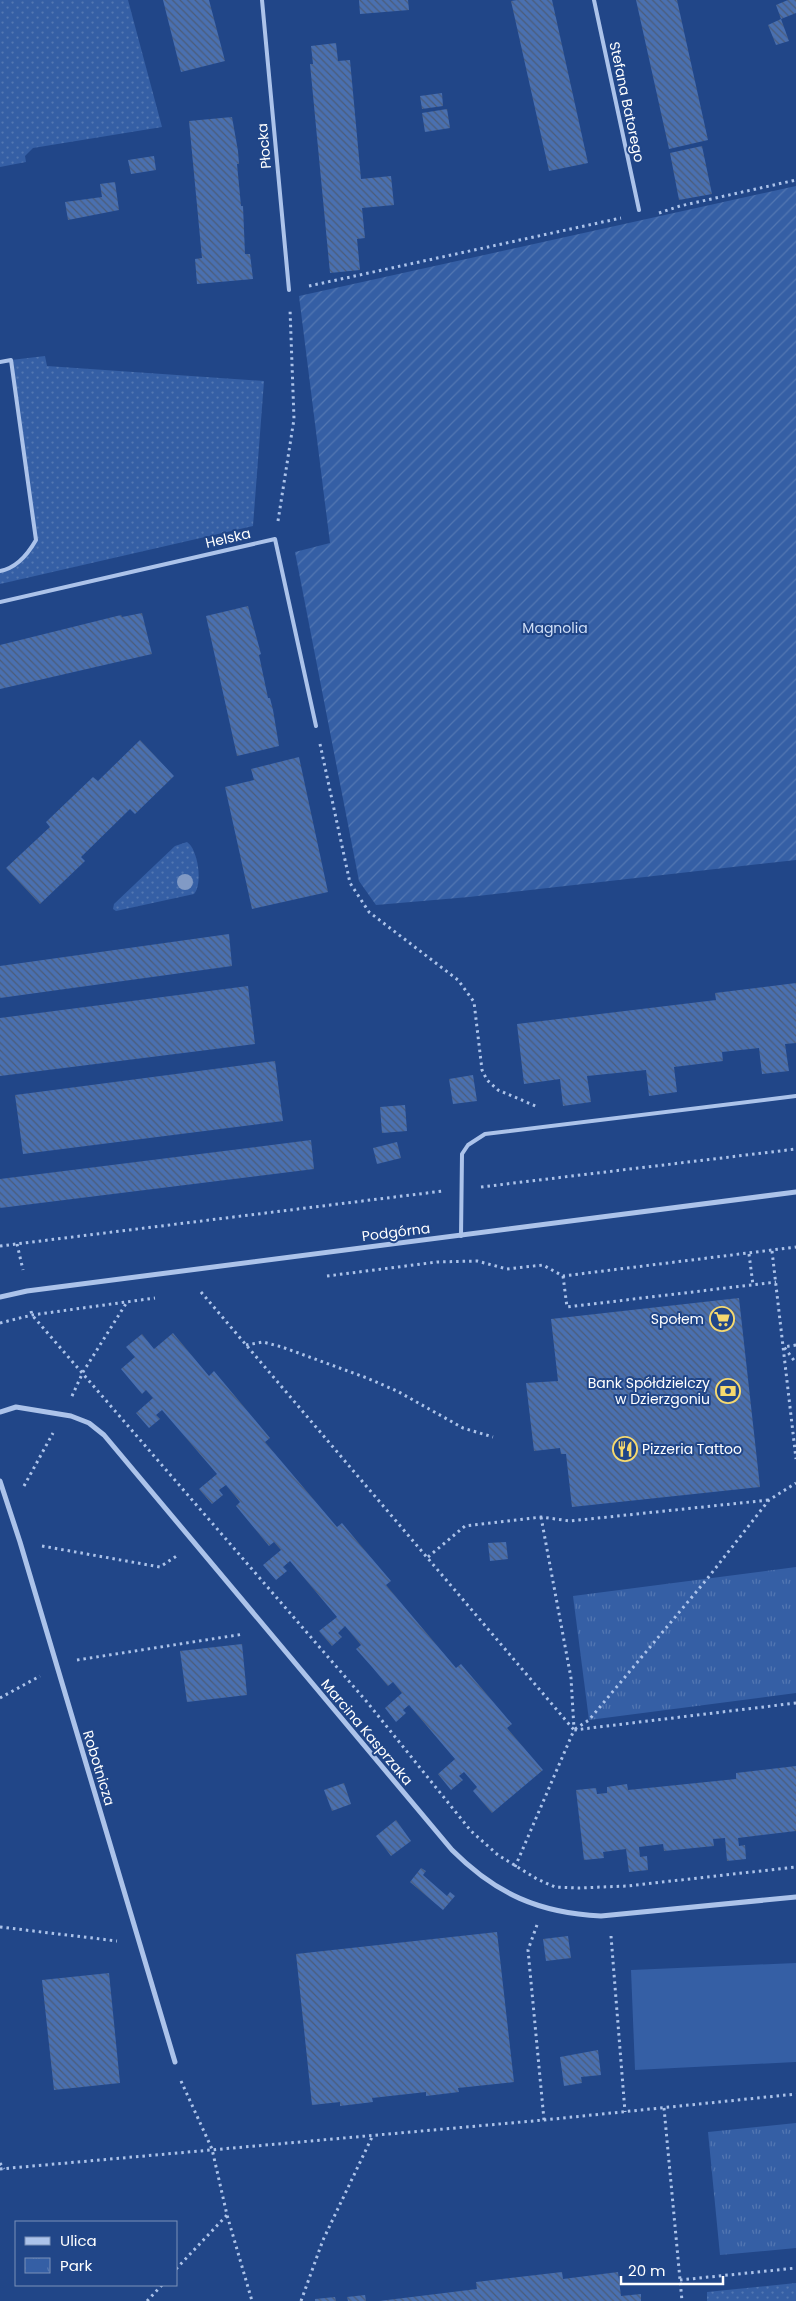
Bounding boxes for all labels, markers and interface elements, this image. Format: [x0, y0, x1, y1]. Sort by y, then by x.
street label: Stefana Batorego [604, 40, 650, 164]
street label: Płocka [252, 122, 276, 170]
street label: Helska [203, 523, 253, 553]
park label: Magnolia [522, 618, 588, 638]
street label: Podgórna [361, 1218, 431, 1246]
supermarket icon: Społem [709, 1306, 735, 1332]
place label: Społem [651, 1309, 704, 1329]
place label: Bank Spółdzielczy w Dzierzgoniu [588, 1373, 710, 1409]
bank icon: Bank Spółdzielczy w Dzierzgoniu [715, 1378, 741, 1404]
restaurant icon: Pizzeria Tattoo [612, 1436, 638, 1462]
place label: Pizzeria Tattoo [642, 1439, 742, 1459]
street label: Marcina Kasprzaka [317, 1675, 417, 1789]
street label: Robotnicza [78, 1728, 120, 1808]
legend [15, 2221, 178, 2286]
text: Ulica [60, 2230, 97, 2251]
scale bar [621, 2254, 724, 2286]
text: Park [60, 2255, 92, 2276]
text: 20 m [628, 2260, 666, 2281]

